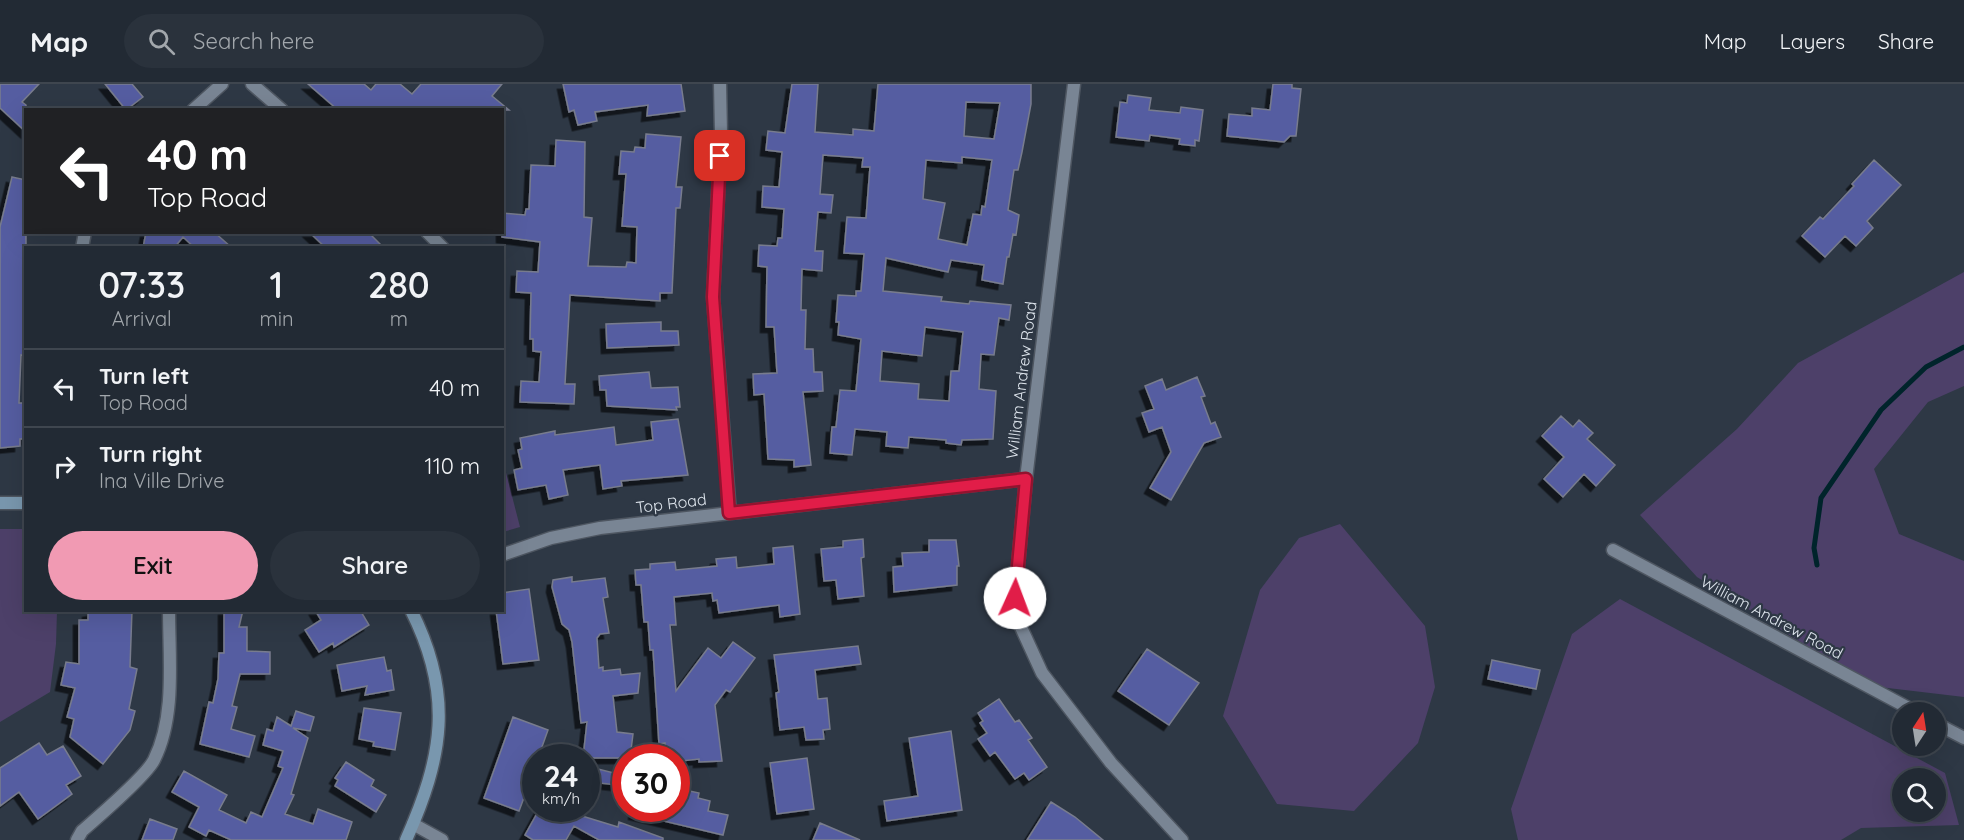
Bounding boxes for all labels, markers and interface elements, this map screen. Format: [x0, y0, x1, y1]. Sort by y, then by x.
search box [124, 14, 544, 68]
text: Map [30, 24, 88, 59]
icon: search [145, 25, 178, 58]
text: Search here [193, 27, 315, 55]
text: Map [1704, 28, 1747, 54]
text: Layers [1780, 28, 1845, 54]
text: Share [1878, 28, 1934, 54]
text: 40 m [147, 128, 248, 181]
pin [694, 130, 745, 181]
icon: left [48, 132, 126, 210]
icon: arrive [703, 139, 736, 172]
text: Top Road [147, 180, 267, 214]
text: 07:33 [98, 262, 185, 307]
text: 1 [270, 262, 283, 307]
text: 280 [368, 262, 430, 307]
street label: William Andrew Road [1001, 300, 1041, 460]
text: Arrival [112, 306, 172, 331]
text: min [259, 306, 294, 331]
text: m [390, 306, 408, 331]
text: Turn left [99, 362, 189, 390]
icon: left [48, 372, 81, 405]
text: 40 m [429, 374, 480, 402]
text: Top Road [99, 390, 188, 415]
text: Turn right [99, 440, 203, 468]
icon: right [48, 450, 81, 483]
text: 110 m [425, 452, 480, 480]
text: Ina Ville Drive [99, 468, 225, 493]
street label: Top Road [634, 489, 708, 517]
button: Exit [48, 531, 258, 600]
button: Share [270, 531, 480, 600]
position arrow [983, 566, 1047, 630]
street label: William Andrew Road [1697, 571, 1847, 663]
north arrow [1892, 702, 1946, 756]
map controls [1892, 702, 1946, 822]
speed limit sign: 30 [612, 744, 690, 822]
text: 24 [544, 757, 578, 795]
button: search [1892, 768, 1946, 822]
text: km/h [542, 789, 580, 808]

